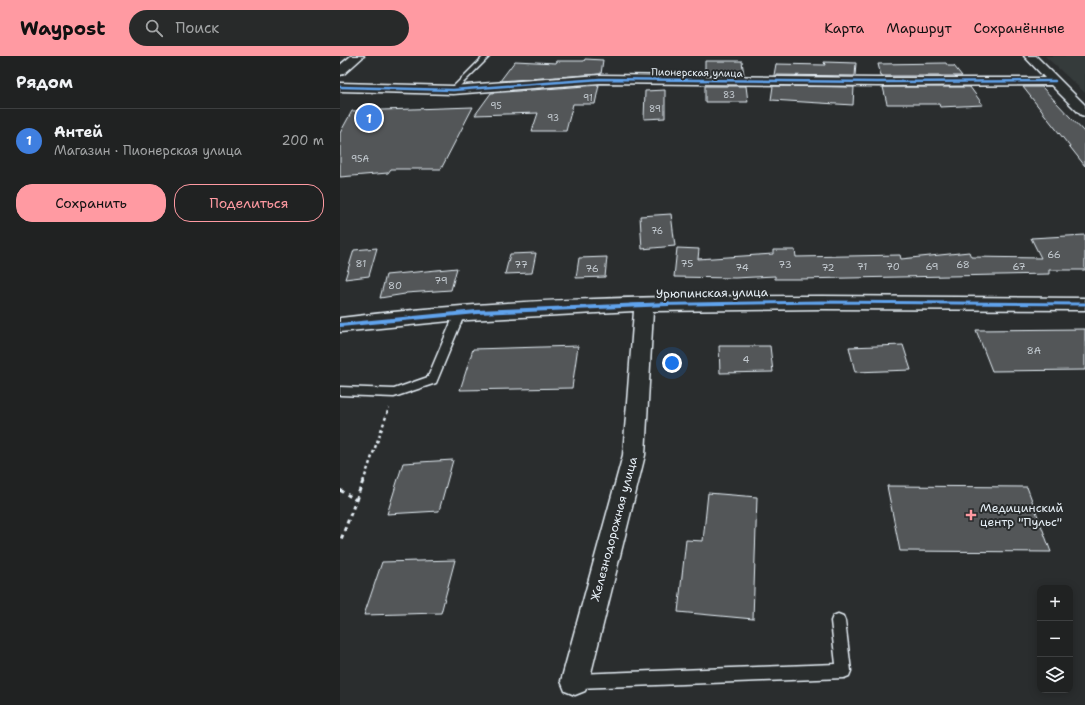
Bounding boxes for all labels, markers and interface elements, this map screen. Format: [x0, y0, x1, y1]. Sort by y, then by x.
search box [129, 10, 409, 46]
text: Waypost [20, 16, 105, 41]
icon: search [143, 17, 165, 39]
text: Поиск [175, 18, 219, 38]
text: Карта [824, 19, 864, 37]
text: Маршрут [886, 19, 952, 37]
text: Сохранённые [974, 19, 1065, 37]
street label: Пионерская улица [651, 65, 744, 80]
text: Рядом [16, 71, 73, 93]
house number: 83 [723, 89, 735, 101]
house number: 91 [583, 92, 593, 104]
house number: 95 [490, 100, 502, 112]
pin: 1 [356, 103, 382, 133]
house number: 89 [649, 103, 661, 115]
house number: 93 [547, 112, 559, 124]
text: Антей [54, 122, 103, 142]
text: 1 [26, 132, 32, 149]
text: 200 m [282, 132, 324, 149]
text: Магазин · Пионерская улица [54, 142, 242, 159]
house number: 95А [351, 153, 370, 165]
button: Сохранить [16, 184, 166, 222]
button: Поделиться [174, 184, 324, 222]
house number: 76 [651, 225, 663, 237]
house number: 66 [1047, 248, 1061, 261]
house number: 81 [356, 257, 366, 270]
house number: 75 [681, 257, 693, 270]
house number: 77 [514, 258, 528, 271]
house number: 73 [778, 258, 792, 271]
house number: 68 [956, 258, 970, 271]
house number: 71 [857, 260, 867, 273]
house number: 70 [886, 260, 900, 273]
house number: 69 [925, 260, 939, 273]
house number: 67 [1013, 260, 1025, 273]
house number: 74 [735, 261, 749, 274]
house number: 72 [821, 261, 835, 274]
house number: 76 [585, 262, 599, 275]
house number: 79 [434, 274, 448, 287]
house number: 80 [388, 279, 402, 292]
street label: Урюпинская улица [656, 284, 769, 302]
house number: 8А [1027, 344, 1041, 357]
your location [662, 353, 682, 373]
house number: 4 [743, 353, 750, 366]
street label: Железнодорожная улица [587, 454, 641, 603]
place label: Медицинский центр "Пульс" [980, 500, 1063, 530]
marker: Медицинский центр "Пульс" [965, 509, 977, 521]
map controls [1037, 585, 1073, 693]
button: + [1037, 585, 1073, 621]
button: − [1037, 621, 1073, 657]
button: layers [1037, 657, 1073, 693]

